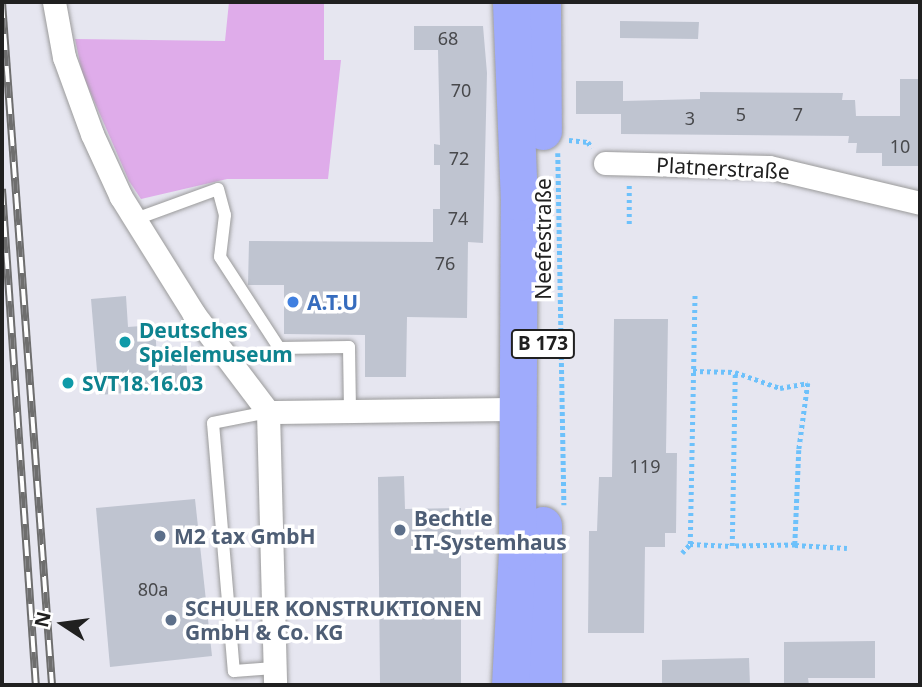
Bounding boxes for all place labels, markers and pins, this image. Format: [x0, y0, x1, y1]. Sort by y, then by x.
place label: A.T.U [307, 289, 358, 315]
marker: A.T.U [285, 294, 301, 310]
place label: Deutsches Spielemuseum [139, 317, 293, 367]
marker: Deutsches Spielemuseum [117, 334, 133, 350]
place label: SVT18.16.03 [82, 370, 203, 396]
marker: SVT18.16.03 [60, 375, 76, 391]
place label: Bechtle IT-Systemhaus [414, 505, 567, 555]
marker: Bechtle IT-Systemhaus [392, 522, 408, 538]
place label: M2 tax GmbH [174, 523, 316, 549]
marker: M2 tax GmbH [152, 528, 168, 544]
place label: SCHULER KONSTRUKTIONEN GmbH & Co. KG [185, 595, 482, 645]
marker: SCHULER KONSTRUKTIONEN GmbH & Co. KG [163, 612, 179, 628]

